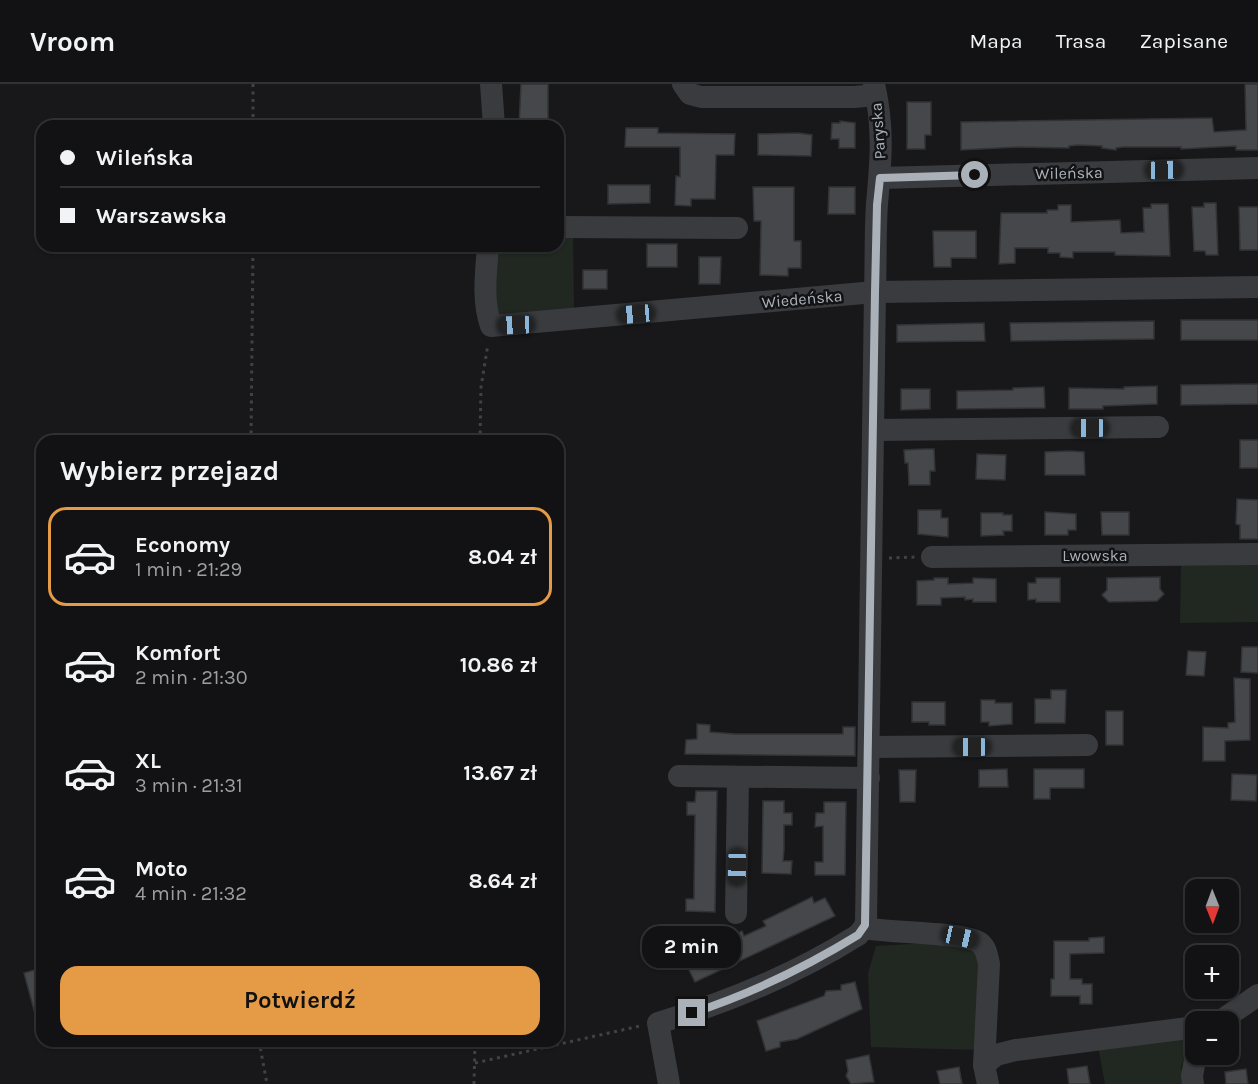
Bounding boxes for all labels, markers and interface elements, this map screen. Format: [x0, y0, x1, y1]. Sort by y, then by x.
text: Vroom [30, 25, 115, 58]
text: Mapa [970, 29, 1023, 53]
text: Trasa [1056, 29, 1106, 53]
text: Zapisane [1139, 29, 1228, 53]
street label: Paryska [867, 102, 889, 160]
text: Wileńska [96, 145, 194, 171]
route start [961, 161, 988, 188]
car [1146, 161, 1182, 179]
street label: Wileńska [1035, 163, 1103, 183]
text: Warszawska [96, 203, 227, 229]
street label: Wiedeńska [761, 286, 843, 312]
car [617, 303, 655, 325]
car [498, 315, 534, 335]
car [1072, 419, 1108, 437]
text: Wybierz przejazd [60, 455, 279, 487]
icon: car [63, 530, 117, 584]
text: Economy [135, 532, 230, 558]
text: 8.04 zł [468, 544, 537, 570]
street label: Lwowska [1062, 546, 1128, 565]
text: 1 min · 21:29 [135, 558, 242, 581]
icon: car [63, 638, 117, 692]
text: Komfort [135, 640, 221, 666]
text: 10.86 zł [460, 652, 537, 678]
text: 2 min · 21:30 [135, 666, 248, 689]
car [954, 738, 990, 756]
icon: car [63, 746, 117, 800]
text: XL [135, 748, 161, 774]
text: 13.67 zł [463, 760, 537, 786]
text: 3 min · 21:31 [135, 774, 243, 797]
car [728, 849, 746, 885]
icon: car [63, 854, 117, 908]
text: Moto [135, 856, 188, 882]
text: 8.64 zł [468, 868, 537, 894]
north arrow [1185, 879, 1239, 933]
map controls [1185, 879, 1239, 1065]
text: 4 min · 21:32 [135, 882, 247, 905]
car [940, 924, 980, 950]
callout: 2 min [642, 926, 742, 968]
text: 2 min [664, 935, 719, 958]
button: + [1185, 945, 1239, 999]
button: Potwierdź [60, 966, 540, 1035]
route end [678, 999, 705, 1026]
button: − [1185, 1011, 1239, 1065]

